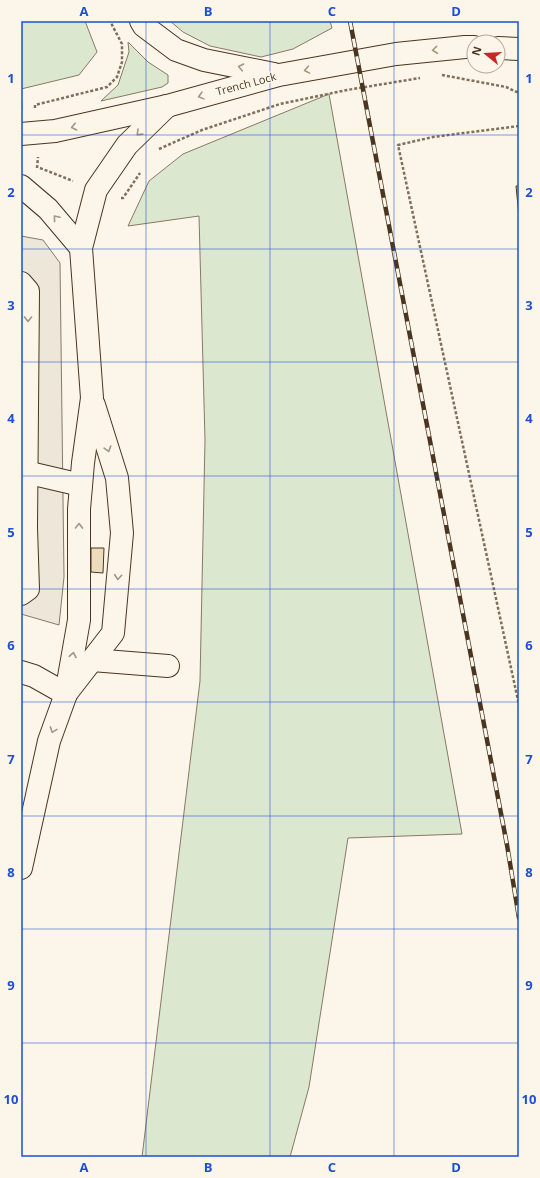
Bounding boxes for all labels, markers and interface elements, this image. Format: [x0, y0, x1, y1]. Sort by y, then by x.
text: A [80, 2, 89, 20]
text: B [204, 2, 213, 20]
text: C [328, 2, 336, 20]
text: D [451, 2, 461, 20]
north arrow [466, 34, 506, 74]
text: N [467, 44, 485, 57]
one-way arrow [432, 45, 438, 54]
one-way arrow [238, 64, 244, 72]
one-way arrow [304, 65, 310, 74]
street label: Trench Lock [214, 68, 278, 99]
text: 1 [7, 69, 15, 87]
text: 1 [525, 69, 533, 87]
one-way arrow [198, 92, 204, 100]
one-way arrow [71, 122, 78, 130]
one-way arrow [136, 128, 144, 136]
text: 2 [7, 183, 15, 201]
text: 2 [525, 183, 533, 201]
one-way arrow [54, 216, 61, 223]
text: 3 [7, 296, 15, 314]
text: 3 [525, 296, 533, 314]
one-way arrow [24, 316, 32, 322]
text: 4 [7, 409, 15, 427]
text: 4 [525, 409, 533, 427]
one-way arrow [103, 445, 112, 452]
text: 5 [7, 523, 15, 541]
one-way arrow [75, 523, 83, 529]
text: 5 [525, 523, 533, 541]
one-way arrow [114, 574, 123, 580]
text: 6 [7, 636, 15, 654]
text: 6 [525, 636, 533, 654]
one-way arrow [68, 652, 76, 658]
one-way arrow [49, 727, 57, 734]
text: 7 [7, 750, 15, 768]
text: 7 [525, 750, 533, 768]
text: 8 [7, 863, 15, 881]
text: 8 [525, 863, 533, 881]
text: 9 [7, 976, 15, 994]
text: 9 [525, 976, 533, 994]
text: 10 [4, 1090, 18, 1108]
text: 10 [522, 1090, 536, 1108]
text: A [80, 1158, 89, 1176]
text: B [204, 1158, 213, 1176]
text: C [328, 1158, 336, 1176]
text: D [451, 1158, 461, 1176]

